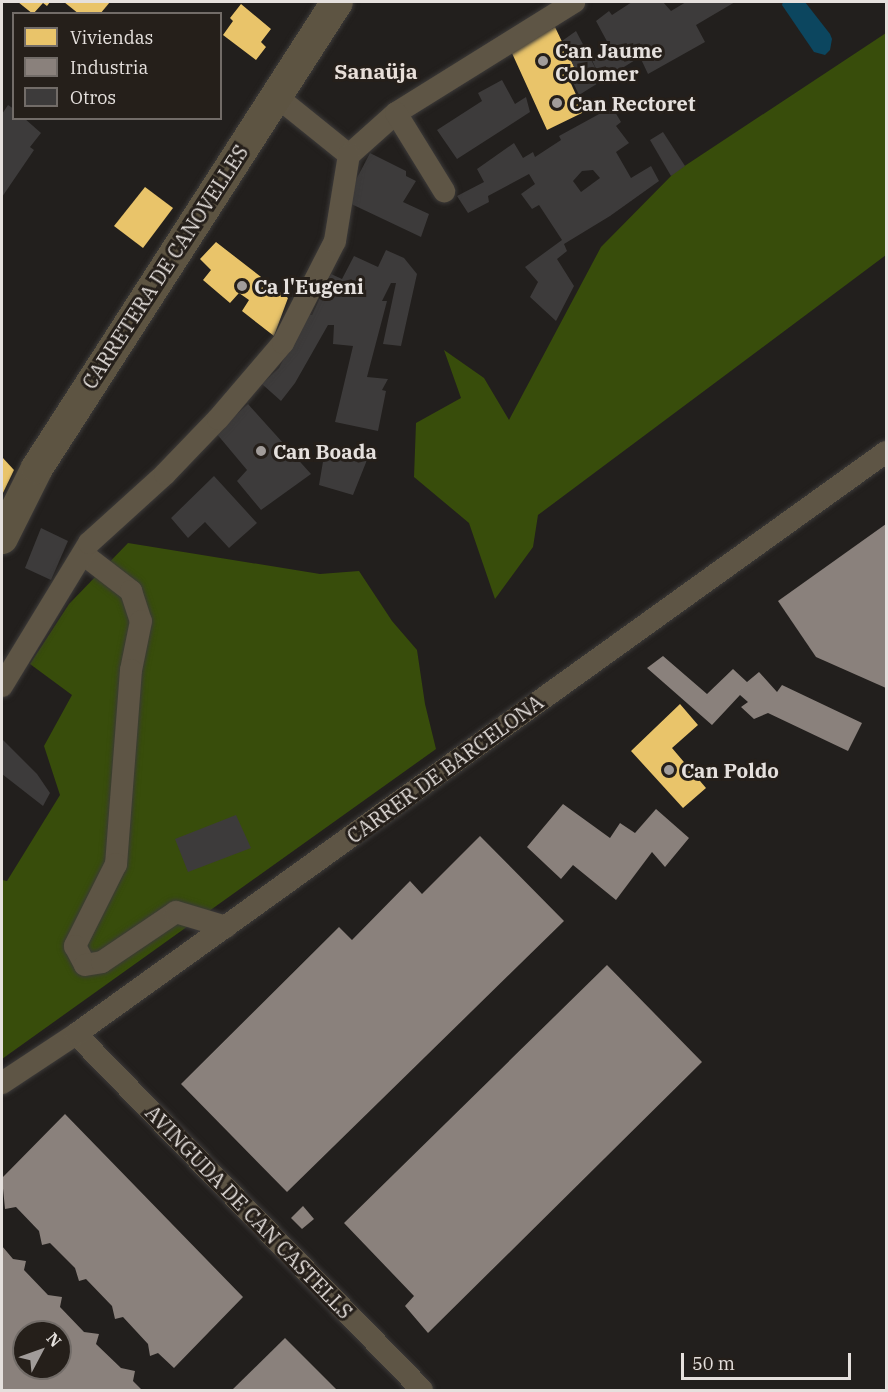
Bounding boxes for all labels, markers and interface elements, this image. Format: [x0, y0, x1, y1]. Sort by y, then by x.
legend [12, 12, 222, 120]
text: Viviendas [70, 26, 153, 49]
place label: Can Jaume Colomer [555, 38, 663, 85]
marker: Can Jaume Colomer [536, 54, 550, 68]
text: Industria [70, 56, 148, 79]
district label: Sanaüja [334, 58, 418, 84]
text: Otros [70, 86, 116, 109]
place label: Can Rectoret [569, 91, 695, 115]
marker: Can Rectoret [550, 96, 564, 110]
street label: CARRETERA DE CANOVELLES [77, 141, 253, 393]
place label: Ca l'Eugeni [254, 274, 364, 298]
marker: Ca l'Eugeni [235, 279, 249, 293]
place label: Can Boada [273, 439, 377, 463]
marker: Can Boada [254, 444, 268, 458]
street label: CARRER DE BARCELONA [342, 690, 548, 848]
place label: Can Poldo [681, 758, 779, 782]
marker: Can Poldo [662, 763, 676, 777]
street label: AVINGUDA DE CAN CASTELLS [141, 1100, 357, 1324]
north arrow [12, 1320, 72, 1380]
text: N [42, 1328, 66, 1351]
scale bar [684, 1341, 854, 1379]
text: 50 m [692, 1352, 735, 1375]

